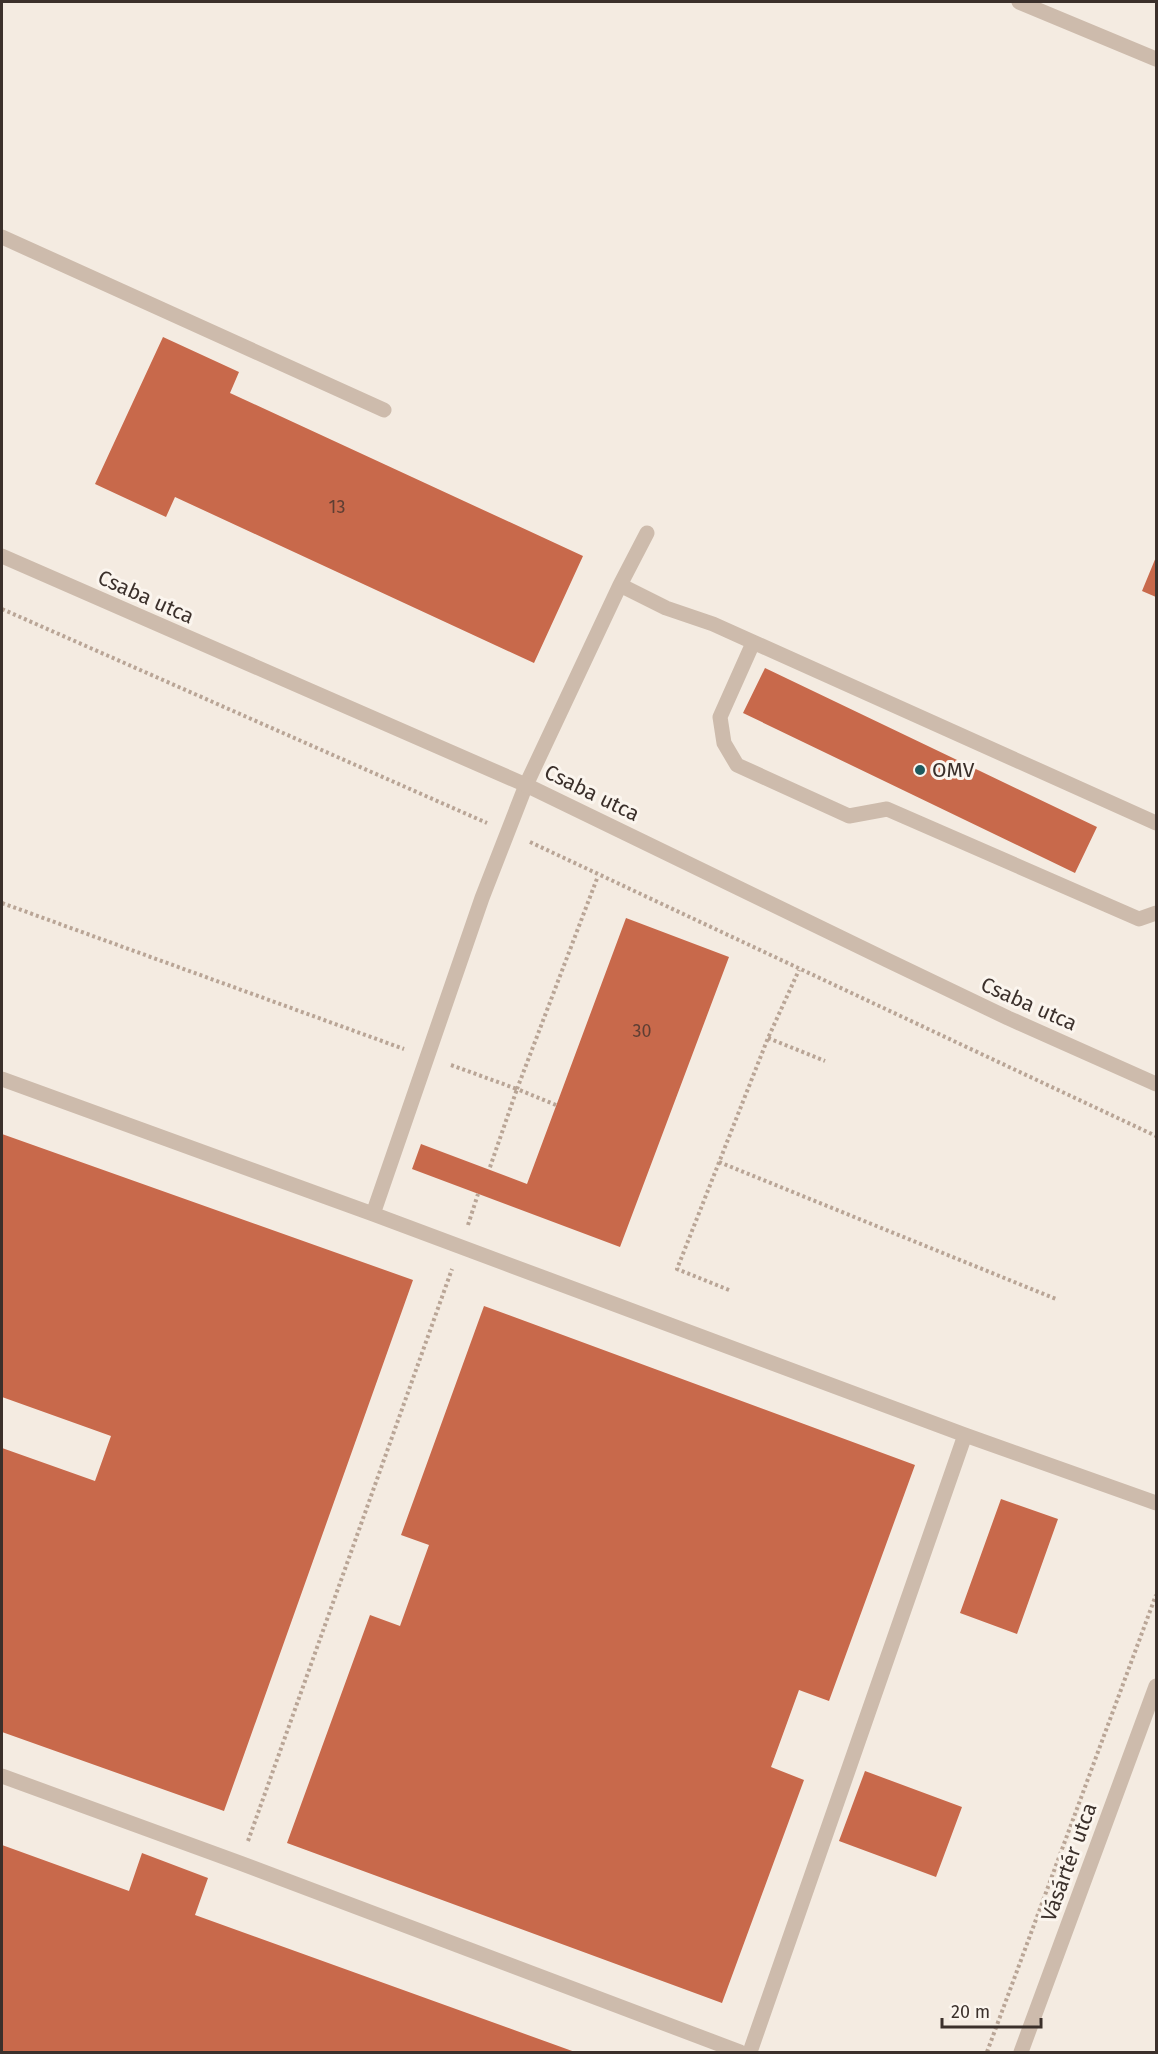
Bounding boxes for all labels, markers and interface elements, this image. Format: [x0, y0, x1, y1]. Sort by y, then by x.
house number: 13 [329, 496, 345, 518]
street label: Csaba utca [94, 564, 198, 630]
place label: OMV [932, 757, 975, 783]
street label: Csaba utca [540, 759, 644, 827]
marker: OMV [913, 763, 927, 777]
street label: Csaba utca [977, 971, 1081, 1037]
house number: 30 [632, 1020, 652, 1042]
street label: Vásártér utca [1036, 1799, 1102, 1925]
scale bar [942, 1991, 1041, 2029]
text: 20 m [951, 2001, 990, 2023]

